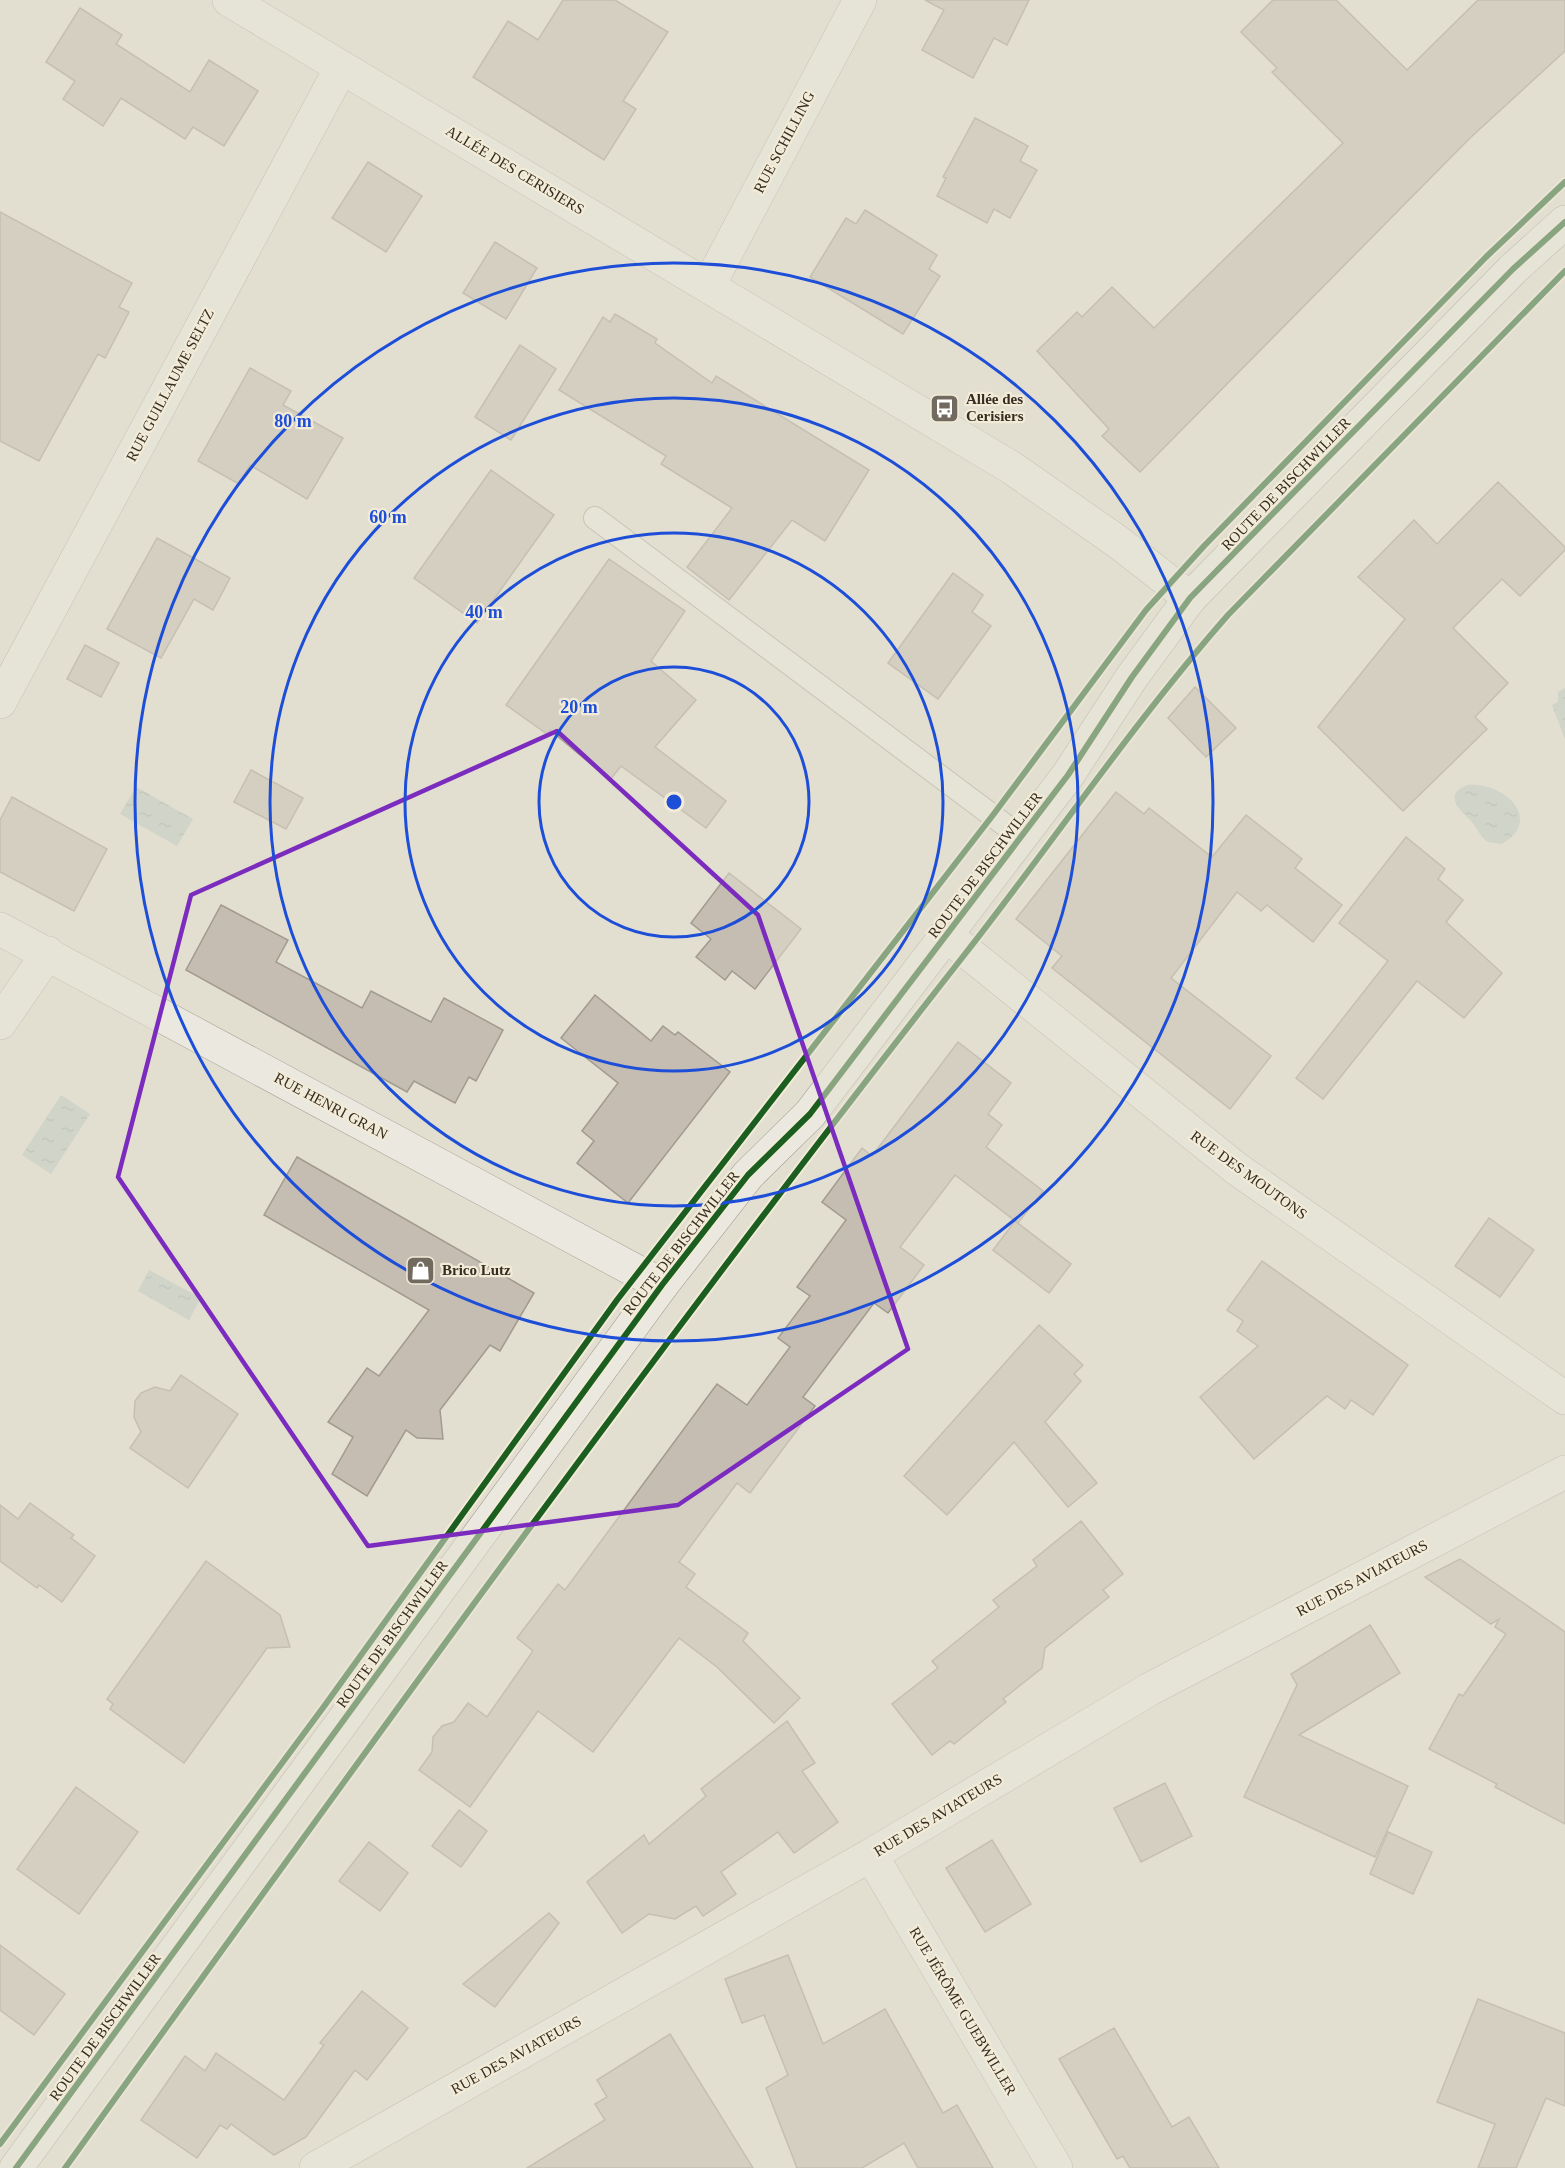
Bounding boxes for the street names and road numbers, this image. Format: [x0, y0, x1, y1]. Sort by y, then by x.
street label: RUE SCHILLING [750, 88, 818, 196]
street label: ALLÉE DES CERISIERS [443, 122, 587, 218]
street label: RUE GUILLAUME SELTZ [123, 306, 217, 464]
street label: ROUTE DE BISCHWILLER [1218, 414, 1354, 554]
street label: ROUTE DE BISCHWILLER [925, 789, 1045, 941]
street label: RUE HENRI GRAN [272, 1069, 390, 1143]
street label: RUE DES MOUTONS [1188, 1127, 1310, 1223]
street label: ROUTE DE BISCHWILLER [620, 1168, 742, 1318]
street label: RUE DES AVIATEURS [1294, 1537, 1430, 1619]
street label: ROUTE DE BISCHWILLER [333, 1557, 451, 1711]
street label: RUE DES AVIATEURS [871, 1770, 1005, 1860]
street label: RUE JÉRÔME GUEBWILLER [906, 1924, 1020, 2098]
street label: ROUTE DE BISCHWILLER [46, 1950, 164, 2104]
street label: RUE DES AVIATEURS [448, 2013, 584, 2097]

